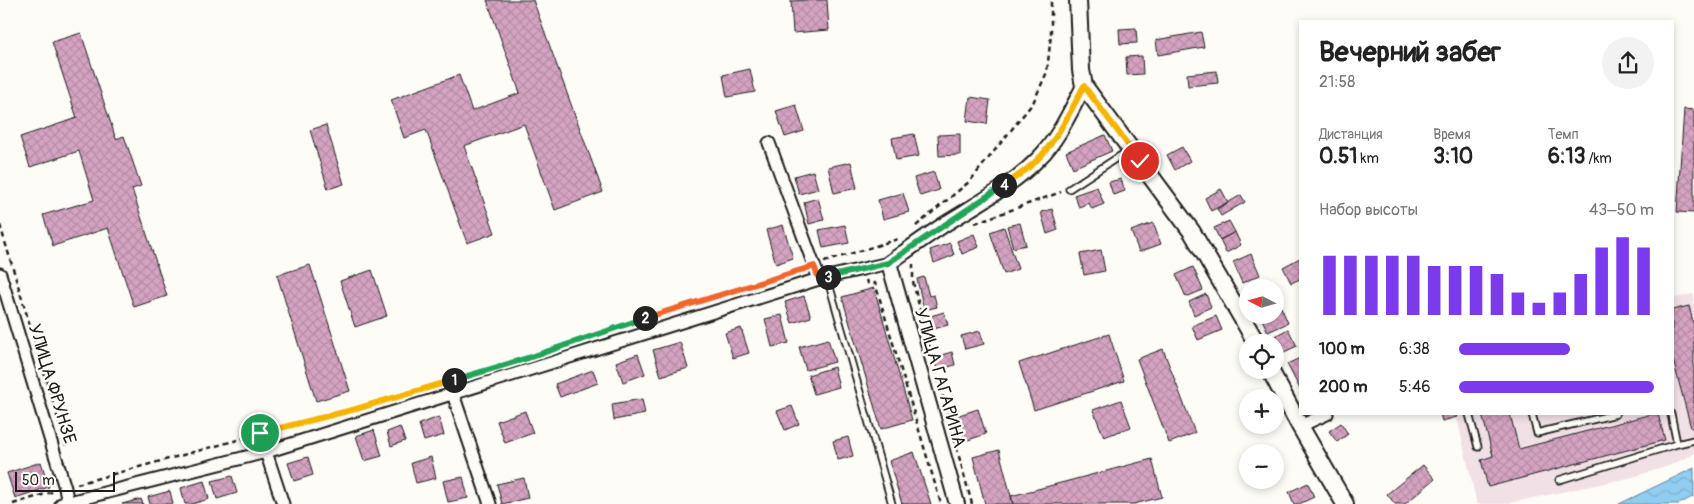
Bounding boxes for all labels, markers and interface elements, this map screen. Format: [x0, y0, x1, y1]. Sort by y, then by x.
text: Вечерний забег [1319, 35, 1501, 70]
button: share [1602, 37, 1654, 89]
text: 21:58 [1319, 72, 1355, 92]
text: Дистанция [1319, 126, 1383, 143]
text: Время [1433, 126, 1471, 143]
text: Темп [1548, 126, 1579, 143]
pin [1119, 140, 1161, 182]
text: 0.51 [1319, 143, 1358, 170]
text: 3:10 [1433, 143, 1473, 170]
text: 6:13 [1548, 143, 1585, 170]
icon: check [1126, 147, 1154, 175]
text: km [1358, 150, 1379, 167]
text: /km [1585, 150, 1612, 167]
pin: 4 [992, 172, 1016, 198]
text: 4 [1000, 177, 1009, 194]
text: Набор высоты [1319, 200, 1418, 220]
text: 43–50 m [1589, 200, 1654, 220]
pin: 3 [816, 264, 840, 290]
text: 3 [825, 269, 832, 286]
north arrow [1239, 279, 1284, 324]
map controls [1239, 279, 1284, 489]
pin: 2 [632, 306, 658, 330]
street label: УЛИЦА ГАГАРИНА [909, 306, 971, 451]
text: 2 [642, 310, 649, 327]
street label: УЛИЦА ФРУНЗЕ [23, 321, 81, 447]
button: locate [1239, 334, 1284, 379]
text: 100 m [1319, 339, 1365, 359]
text: 6:38 [1399, 339, 1430, 359]
pin: 1 [442, 368, 466, 392]
text: 1 [452, 372, 457, 389]
text: 200 m [1319, 377, 1367, 397]
text: 5:46 [1399, 377, 1431, 397]
button: + [1239, 389, 1284, 434]
pin [239, 412, 281, 454]
icon: arrive [246, 419, 274, 447]
button: − [1239, 444, 1284, 489]
scale bar [15, 469, 115, 492]
text: 50 m [22, 472, 55, 489]

